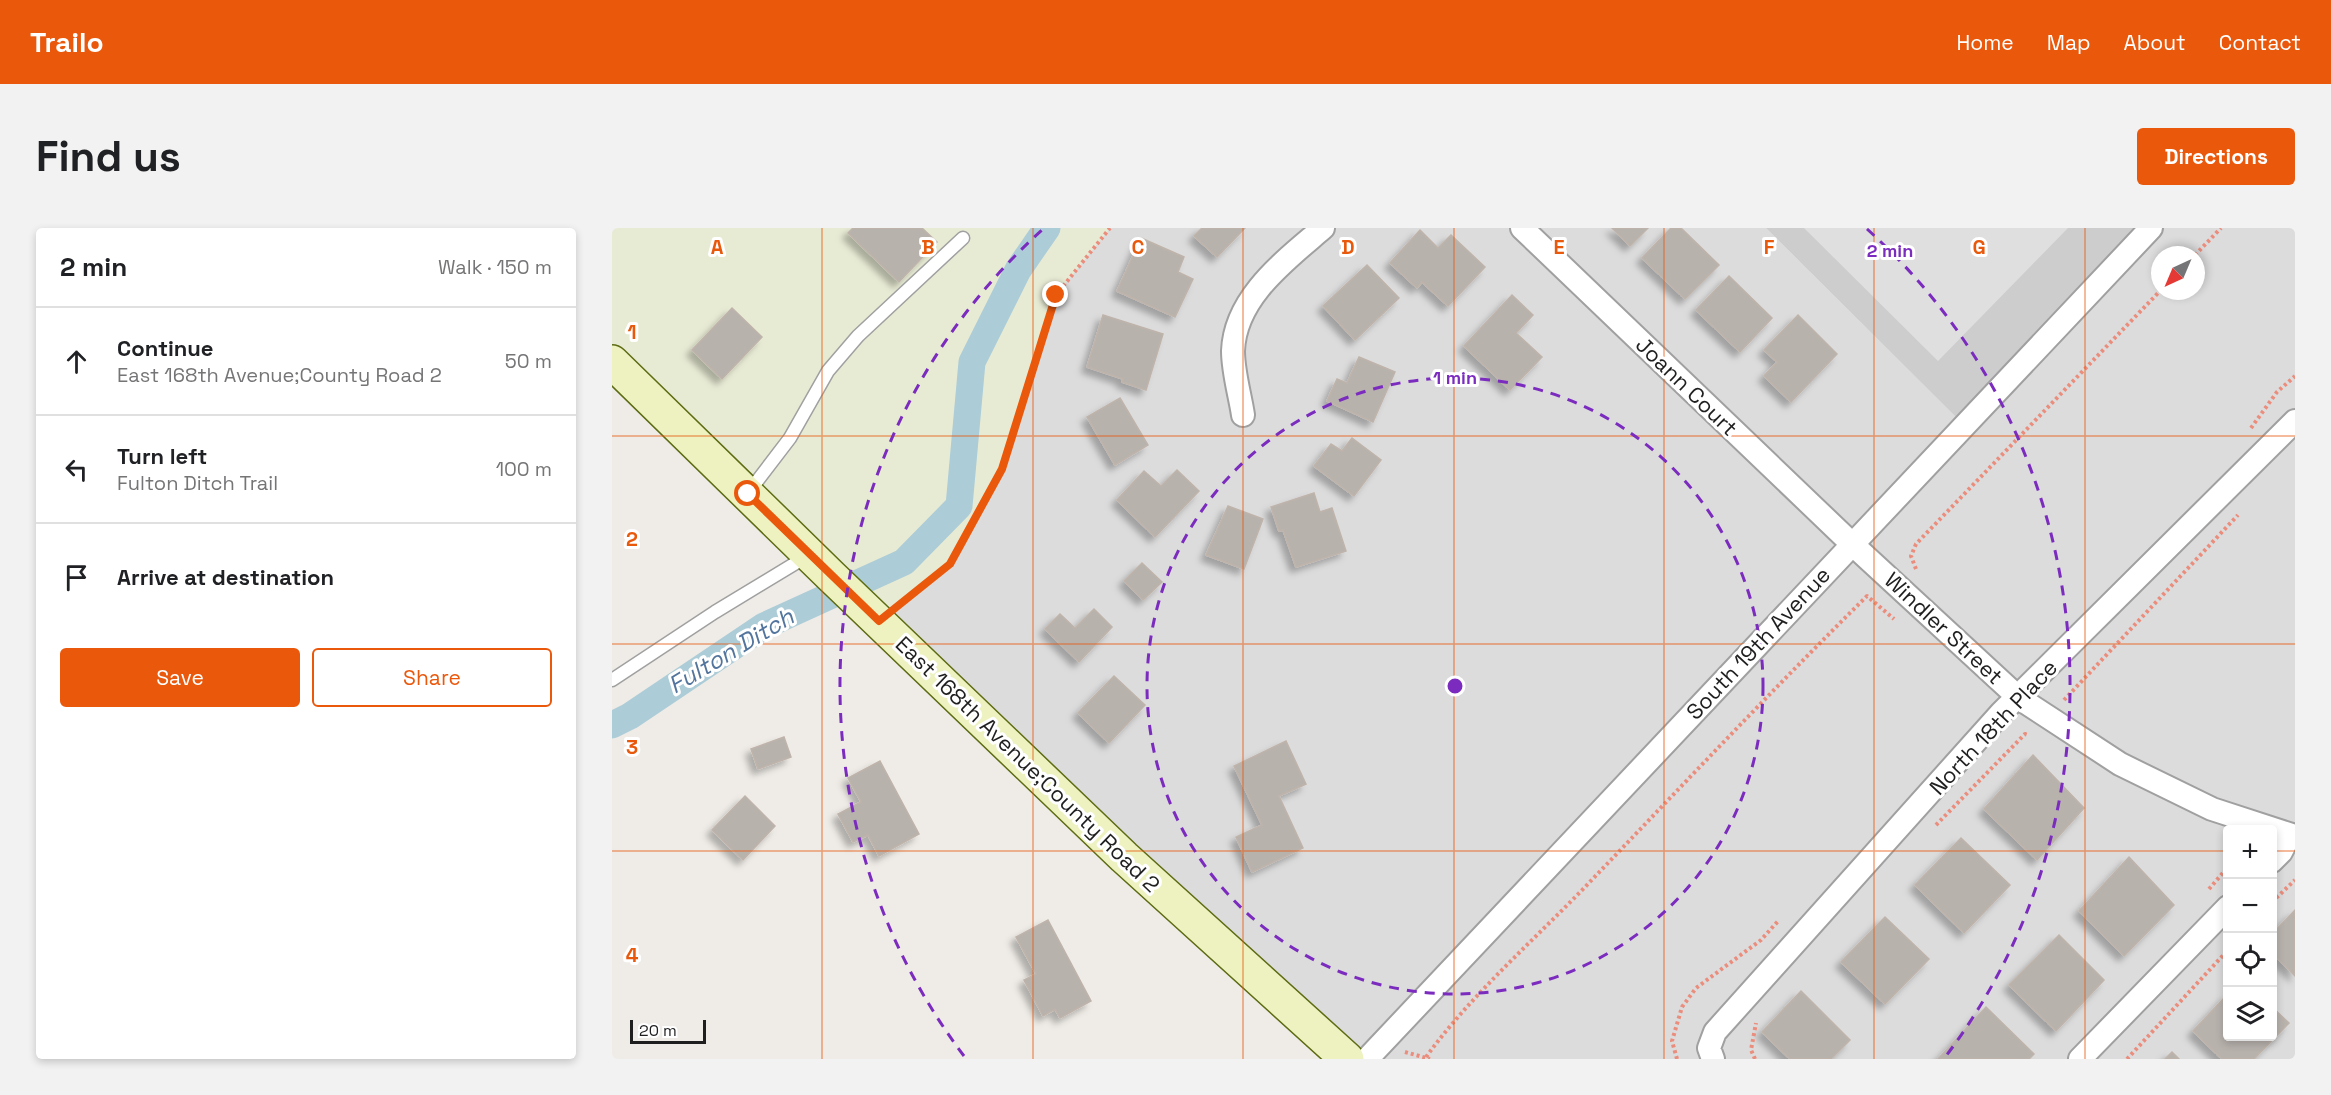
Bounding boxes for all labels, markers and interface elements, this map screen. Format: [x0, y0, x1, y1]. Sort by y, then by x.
text: Trailo [30, 24, 104, 60]
text: Home [1956, 29, 2014, 56]
text: Map [2047, 29, 2091, 56]
text: About [2124, 29, 2186, 56]
text: Contact [2219, 29, 2301, 56]
button: Directions [2137, 128, 2295, 185]
text: Find us [36, 130, 181, 183]
text: A [711, 234, 724, 260]
text: B [921, 234, 935, 260]
text: C [1132, 234, 1145, 260]
text: D [1341, 234, 1355, 260]
text: E [1553, 234, 1565, 260]
text: F [1764, 234, 1775, 260]
text: G [1972, 234, 1986, 260]
text: 2 min [1867, 239, 1913, 262]
north arrow [2151, 246, 2205, 300]
text: 2 min [60, 250, 127, 284]
text: Walk · 150 m [438, 254, 552, 280]
route end [1042, 281, 1068, 307]
text: 1 [627, 319, 637, 345]
street label: Joann Court [1630, 330, 1744, 442]
text: Continue [117, 334, 213, 362]
icon: ahead [60, 345, 93, 378]
text: 50 m [505, 348, 552, 374]
text: East 168th Avenue;County Road 2 [117, 362, 442, 388]
text: 1 min [1433, 366, 1477, 389]
text: Turn left [117, 442, 207, 470]
icon: left [60, 453, 93, 486]
text: 100 m [496, 456, 552, 482]
text: Fulton Ditch Trail [117, 470, 278, 496]
route start [734, 480, 760, 506]
text: 2 [626, 526, 638, 552]
icon: arrive [60, 561, 93, 594]
street label: South 19th Avenue [1680, 561, 1836, 725]
text: Arrive at destination [117, 563, 334, 591]
street label: Windler Street [1879, 566, 2009, 690]
water label: Fulton Ditch [662, 600, 800, 700]
street label: East 168th Avenue;County Road 2 [890, 630, 1166, 898]
button: Save [60, 648, 300, 707]
button: Share [312, 648, 552, 707]
street label: North 18th Place [1923, 653, 2063, 801]
centre of rings [1445, 676, 1465, 696]
text: 3 [626, 734, 638, 760]
map controls [2223, 825, 2277, 1041]
button: + [2223, 825, 2277, 879]
button: − [2223, 879, 2277, 933]
button: locate [2223, 933, 2277, 987]
text: 4 [626, 942, 639, 968]
button: layers [2223, 987, 2277, 1041]
scale bar [630, 1017, 706, 1044]
text: 20 m [639, 1020, 677, 1041]

